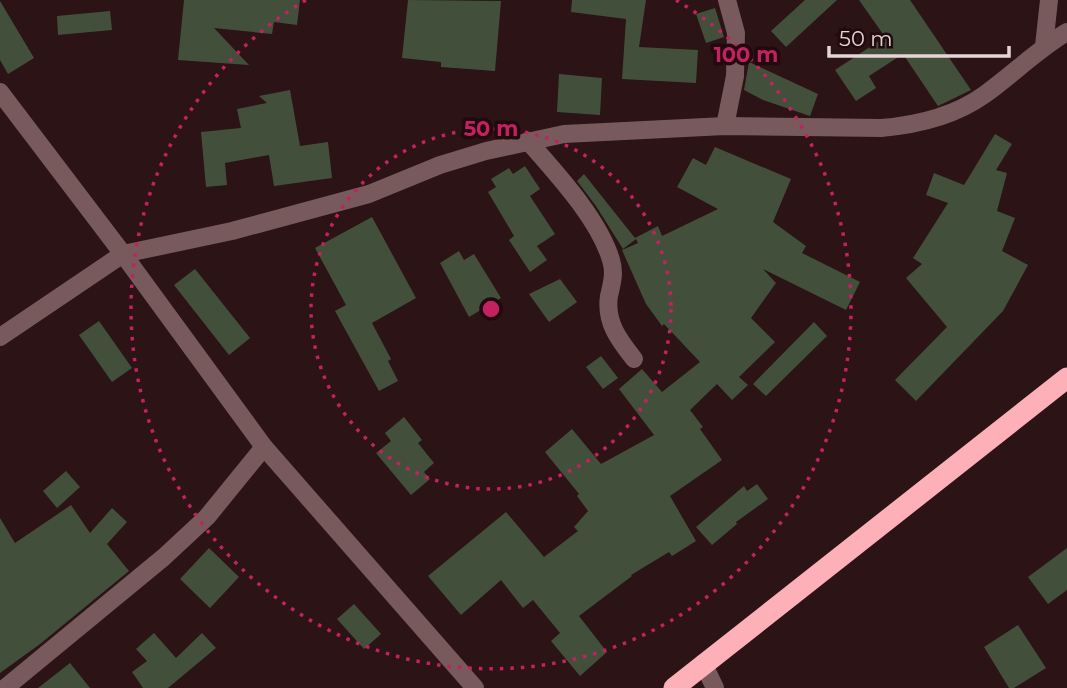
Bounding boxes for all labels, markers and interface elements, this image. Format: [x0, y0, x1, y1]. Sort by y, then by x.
scale bar [829, 14, 1009, 58]
text: 50 m [839, 26, 893, 51]
text: 100 m [714, 42, 778, 67]
text: 50 m [464, 116, 518, 141]
centre of rings [479, 297, 503, 321]

